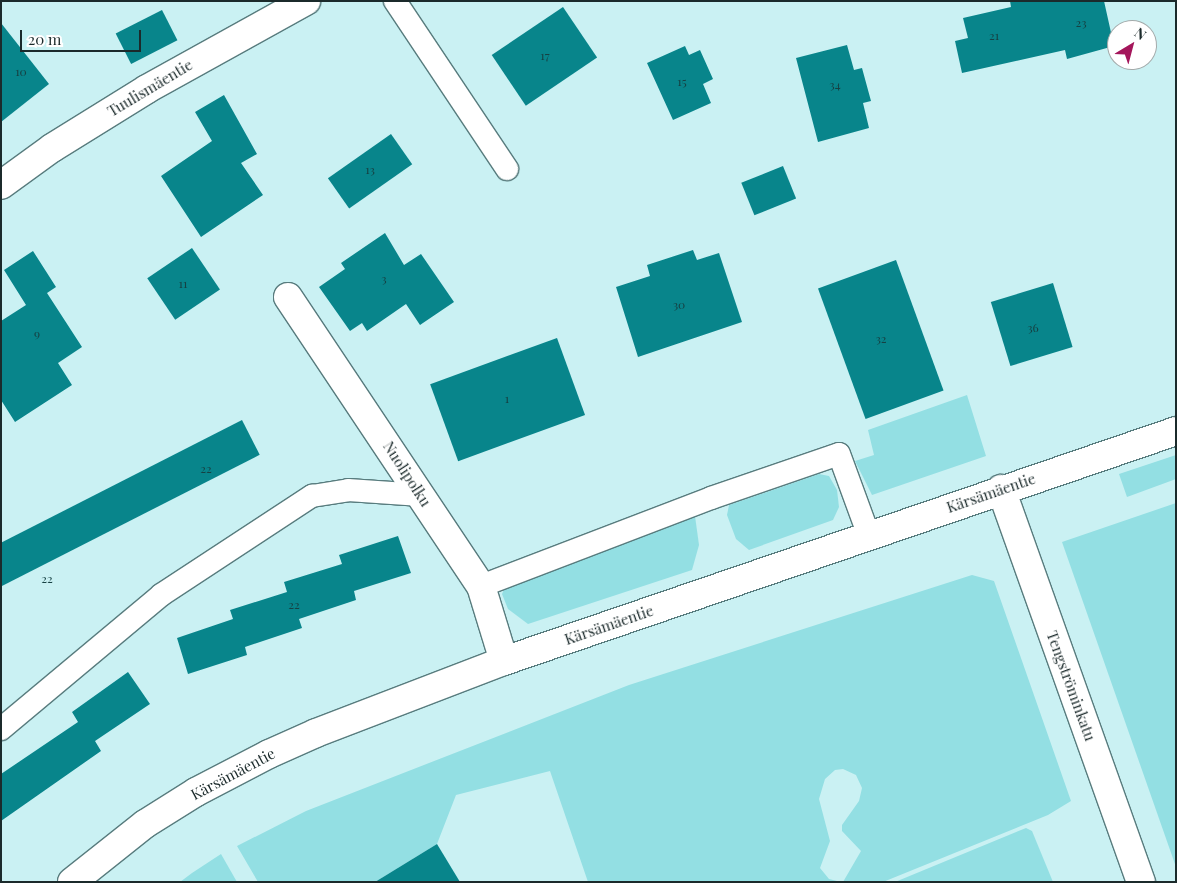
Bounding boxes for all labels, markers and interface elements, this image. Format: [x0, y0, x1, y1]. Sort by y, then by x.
house number: 23 [1075, 16, 1087, 30]
scale bar [22, 20, 144, 52]
north arrow [1107, 20, 1157, 70]
text: N [1131, 23, 1150, 44]
text: 20 m [28, 29, 61, 49]
house number: 21 [989, 29, 999, 43]
house number: 17 [540, 49, 550, 63]
street label: Tuulismäentie [104, 56, 196, 120]
house number: 10 [15, 65, 27, 79]
house number: 15 [677, 75, 687, 89]
house number: 34 [829, 78, 841, 92]
house number: 13 [365, 163, 375, 177]
house number: 3 [381, 272, 387, 286]
house number: 11 [179, 277, 187, 291]
house number: 30 [673, 298, 685, 312]
house number: 36 [1027, 321, 1039, 335]
house number: 9 [34, 327, 40, 341]
house number: 32 [875, 332, 887, 346]
house number: 1 [505, 392, 509, 406]
street label: Nuolipolku [379, 438, 435, 510]
house number: 22 [200, 462, 212, 476]
street label: Kärsämäentie [944, 469, 1038, 517]
house number: 22 [41, 572, 53, 586]
house number: 22 [288, 598, 300, 612]
street label: Kärsämäentie [562, 601, 656, 649]
street label: Tengströminkatu [1043, 629, 1099, 743]
street label: Kärsämäentie [188, 744, 278, 804]

